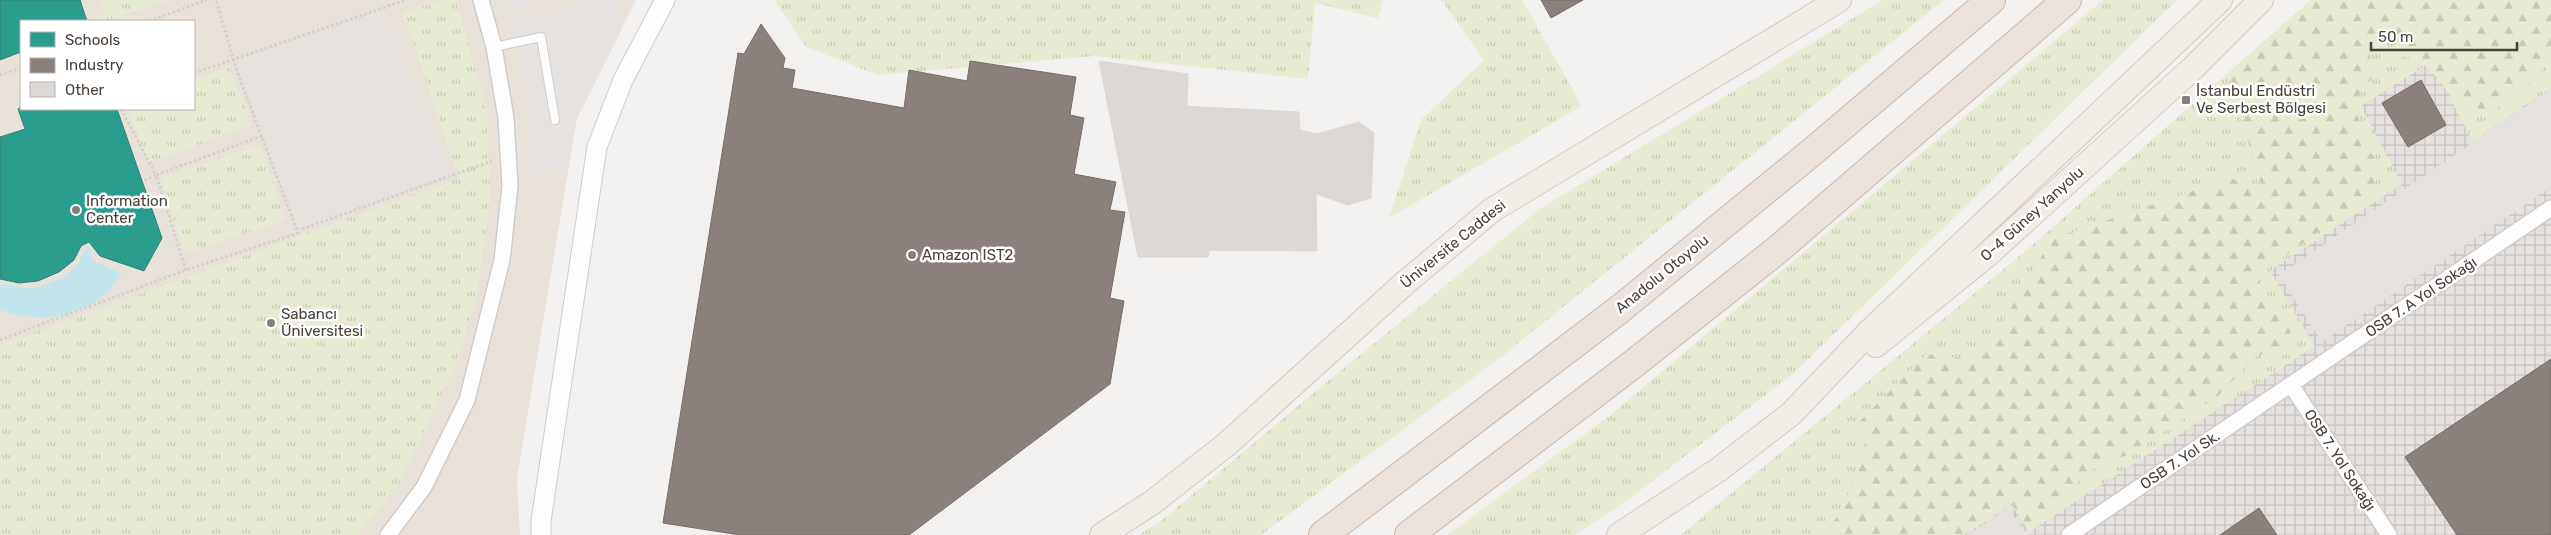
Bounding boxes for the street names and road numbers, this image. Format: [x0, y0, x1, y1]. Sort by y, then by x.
street label: O-4 Güney Yanyolu [1977, 163, 2087, 265]
street label: Üniversite Caddesi [1397, 196, 1509, 292]
street label: Anadolu Otoyolu [1612, 231, 1712, 317]
street label: OSB 7. A Yol Sokağı [2362, 253, 2480, 341]
street label: OSB 7. Yol Sokağı [2300, 406, 2380, 514]
street label: OSB 7. Yol Sk. [2137, 427, 2223, 493]

